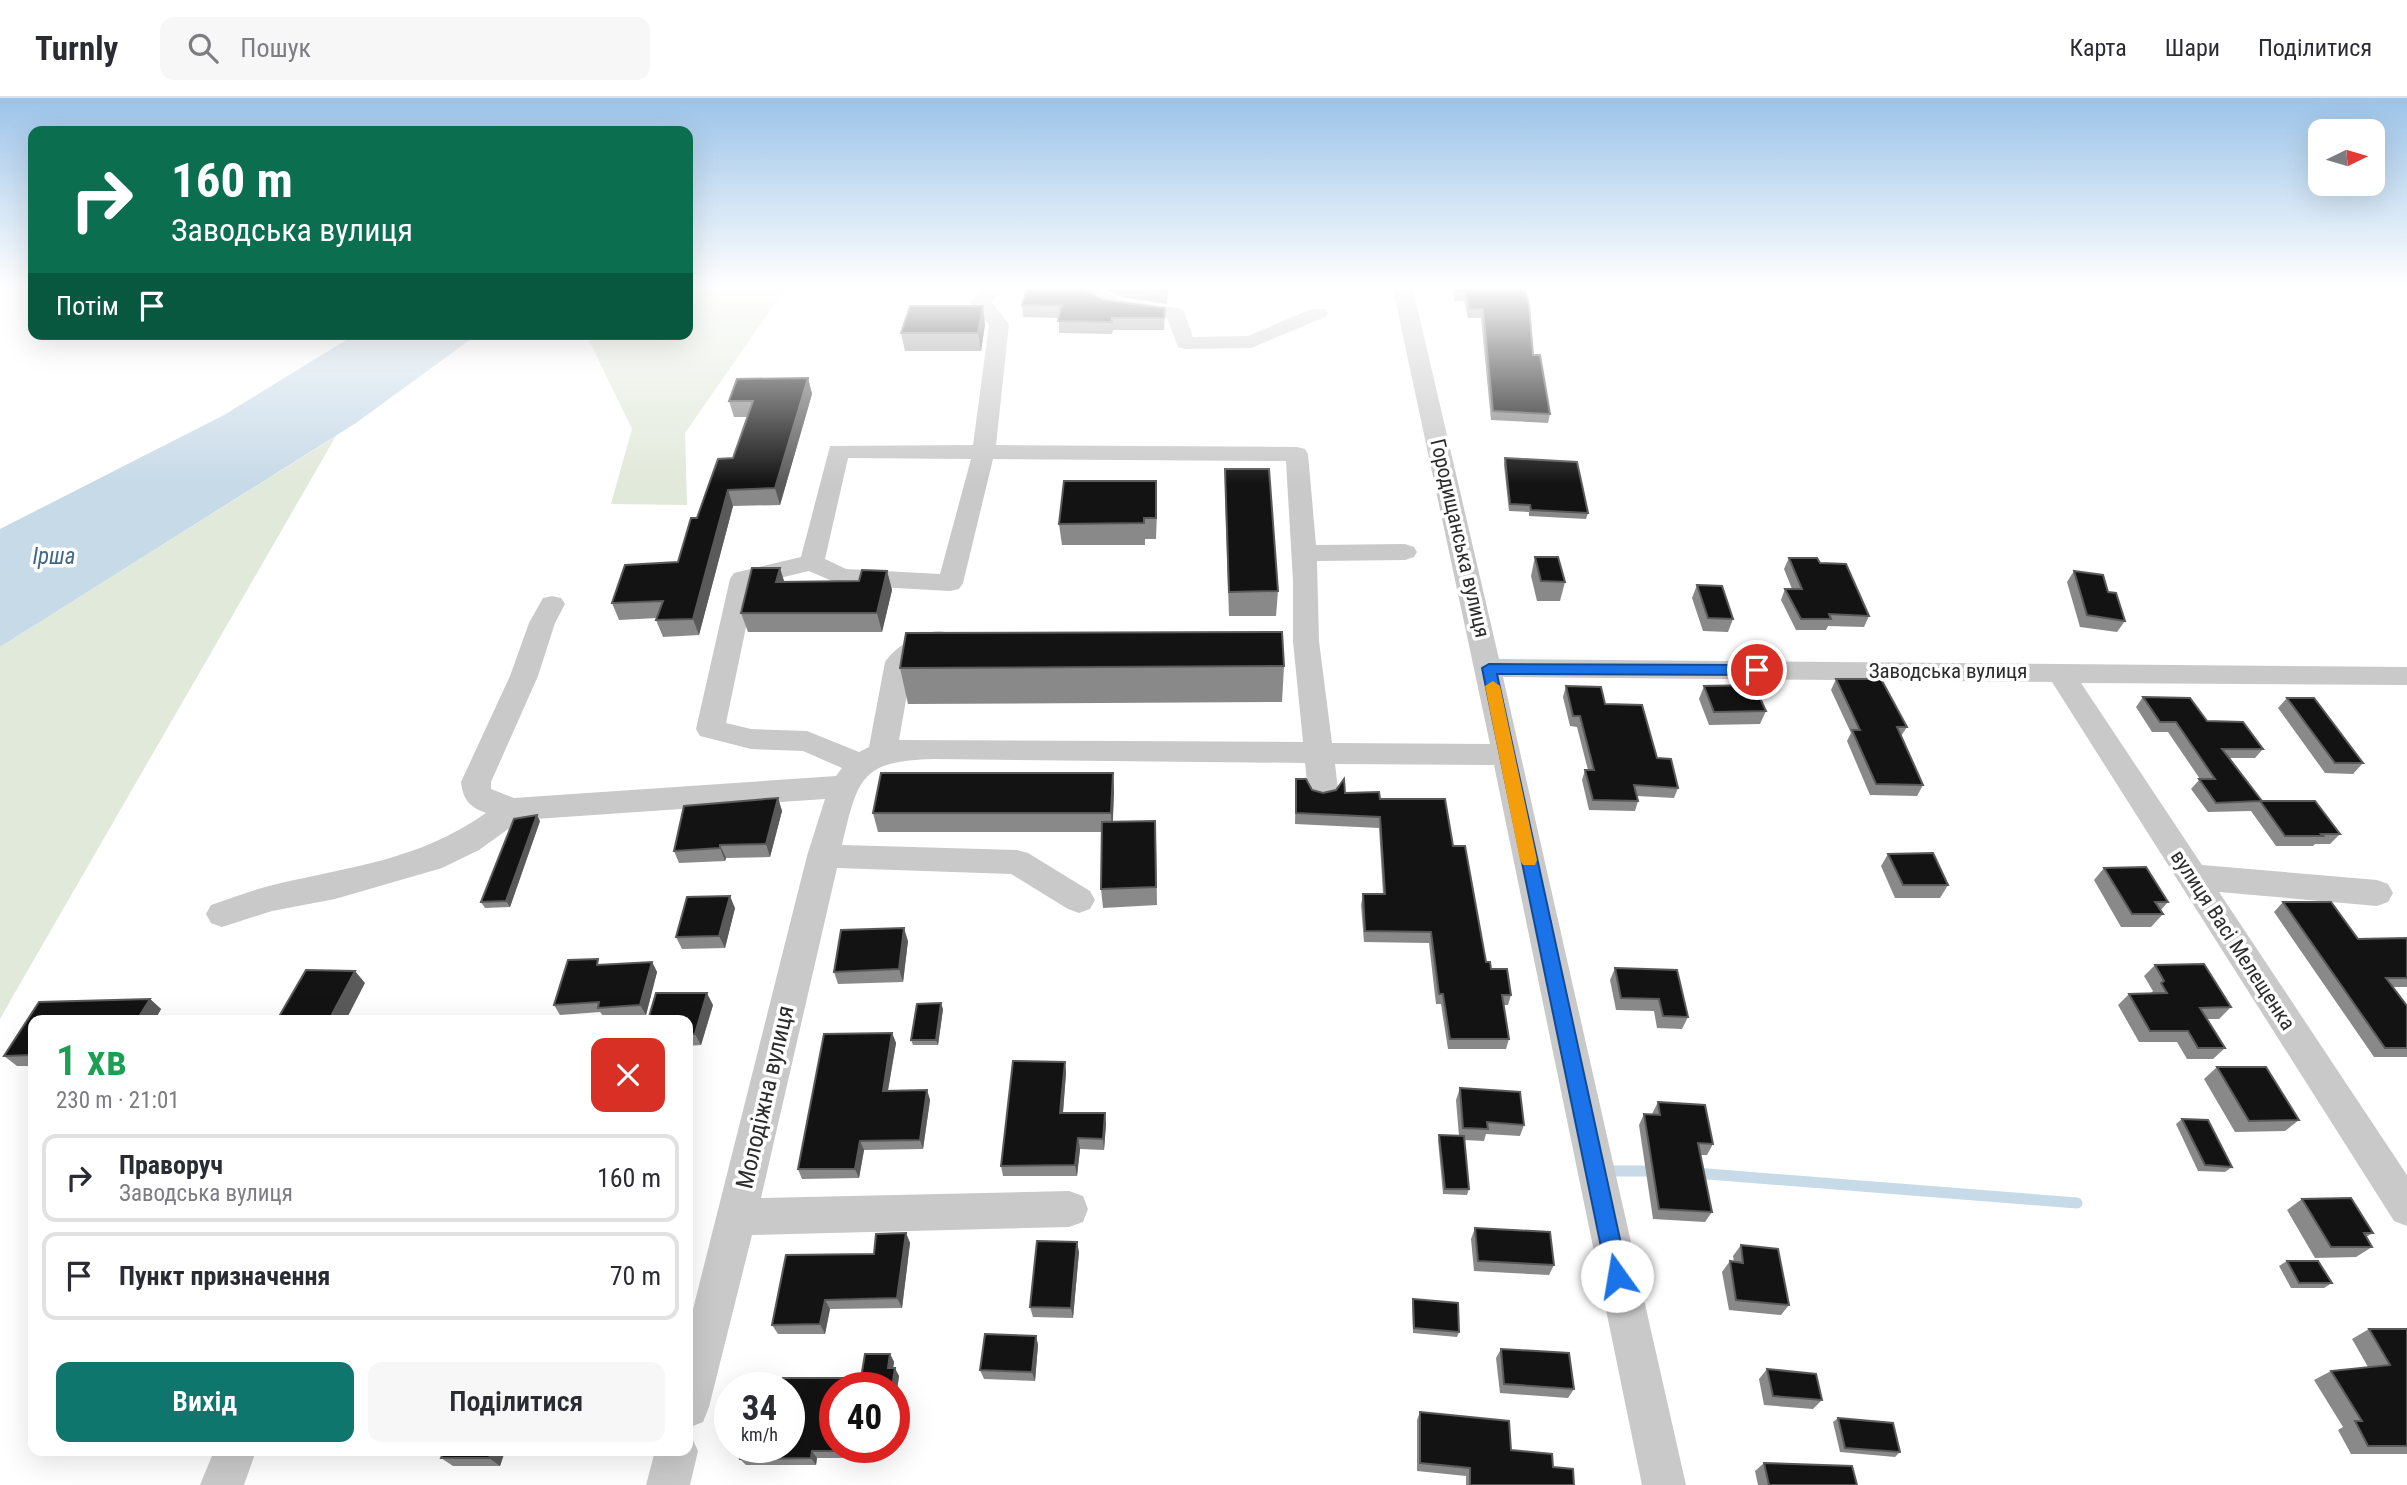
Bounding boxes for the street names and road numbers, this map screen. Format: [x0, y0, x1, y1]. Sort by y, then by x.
street label: Городищанська вулиця [1425, 436, 1495, 640]
street label: Заводська вулиця [1869, 659, 2027, 683]
street label: вулиця Васі Мелещенка [2166, 846, 2300, 1034]
street label: Молодіжна вулиця [730, 1003, 800, 1191]

